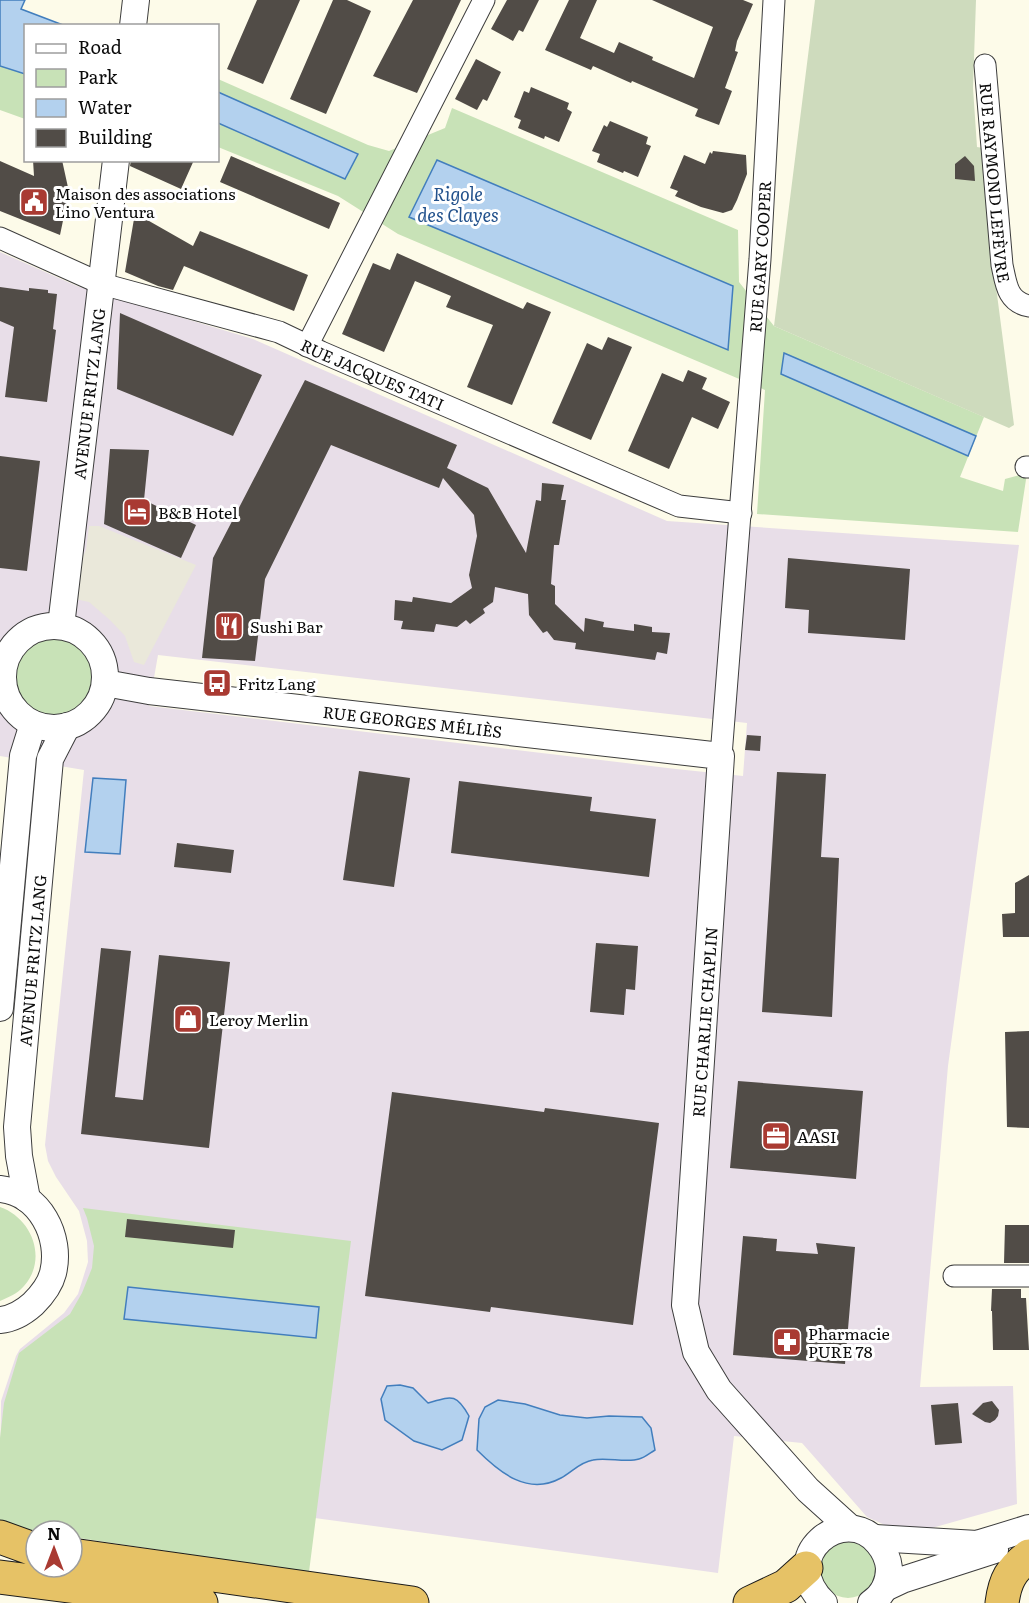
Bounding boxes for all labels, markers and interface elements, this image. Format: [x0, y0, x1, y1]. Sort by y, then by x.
legend [24, 24, 219, 162]
text: Road [78, 33, 122, 60]
text: Park [78, 63, 119, 90]
street label: RUE RAYMOND LEFÈVRE [975, 82, 1017, 285]
text: Water [78, 93, 132, 120]
text: Building [78, 123, 153, 150]
street label: RUE GARY COOPER [742, 179, 776, 333]
water label: Rigole des Clayes [417, 180, 499, 228]
place label: Maison des associations Lino Ventura [55, 181, 235, 223]
public building icon: Maison des associations Lino Ventura [18, 186, 50, 218]
street label: AVENUE FRITZ LANG [66, 307, 110, 481]
street label: RUE JACQUES TATI [297, 332, 448, 416]
hotel icon: B&B Hotel [121, 496, 153, 528]
place label: B&B Hotel [158, 500, 238, 524]
restaurant icon: Sushi Bar [213, 610, 245, 642]
place label: Sushi Bar [250, 614, 323, 638]
bus stop icon: Fritz Lang [201, 667, 233, 699]
place label: Fritz Lang [238, 671, 316, 695]
street label: RUE GEORGES MÉLIÈS [322, 699, 504, 743]
street label: AVENUE FRITZ LANG [12, 874, 52, 1047]
street label: RUE CHARLIE CHAPLIN [685, 926, 723, 1118]
shop icon: Leroy Merlin [172, 1003, 204, 1035]
place label: Leroy Merlin [209, 1007, 309, 1031]
office icon: AASI [760, 1120, 792, 1152]
place label: AASI [797, 1124, 837, 1148]
place label: Pharmacie PURE 78 [808, 1321, 890, 1363]
pharmacy icon: Pharmacie PURE 78 [771, 1326, 803, 1358]
north arrow [24, 1519, 84, 1579]
text: N [47, 1521, 61, 1545]

